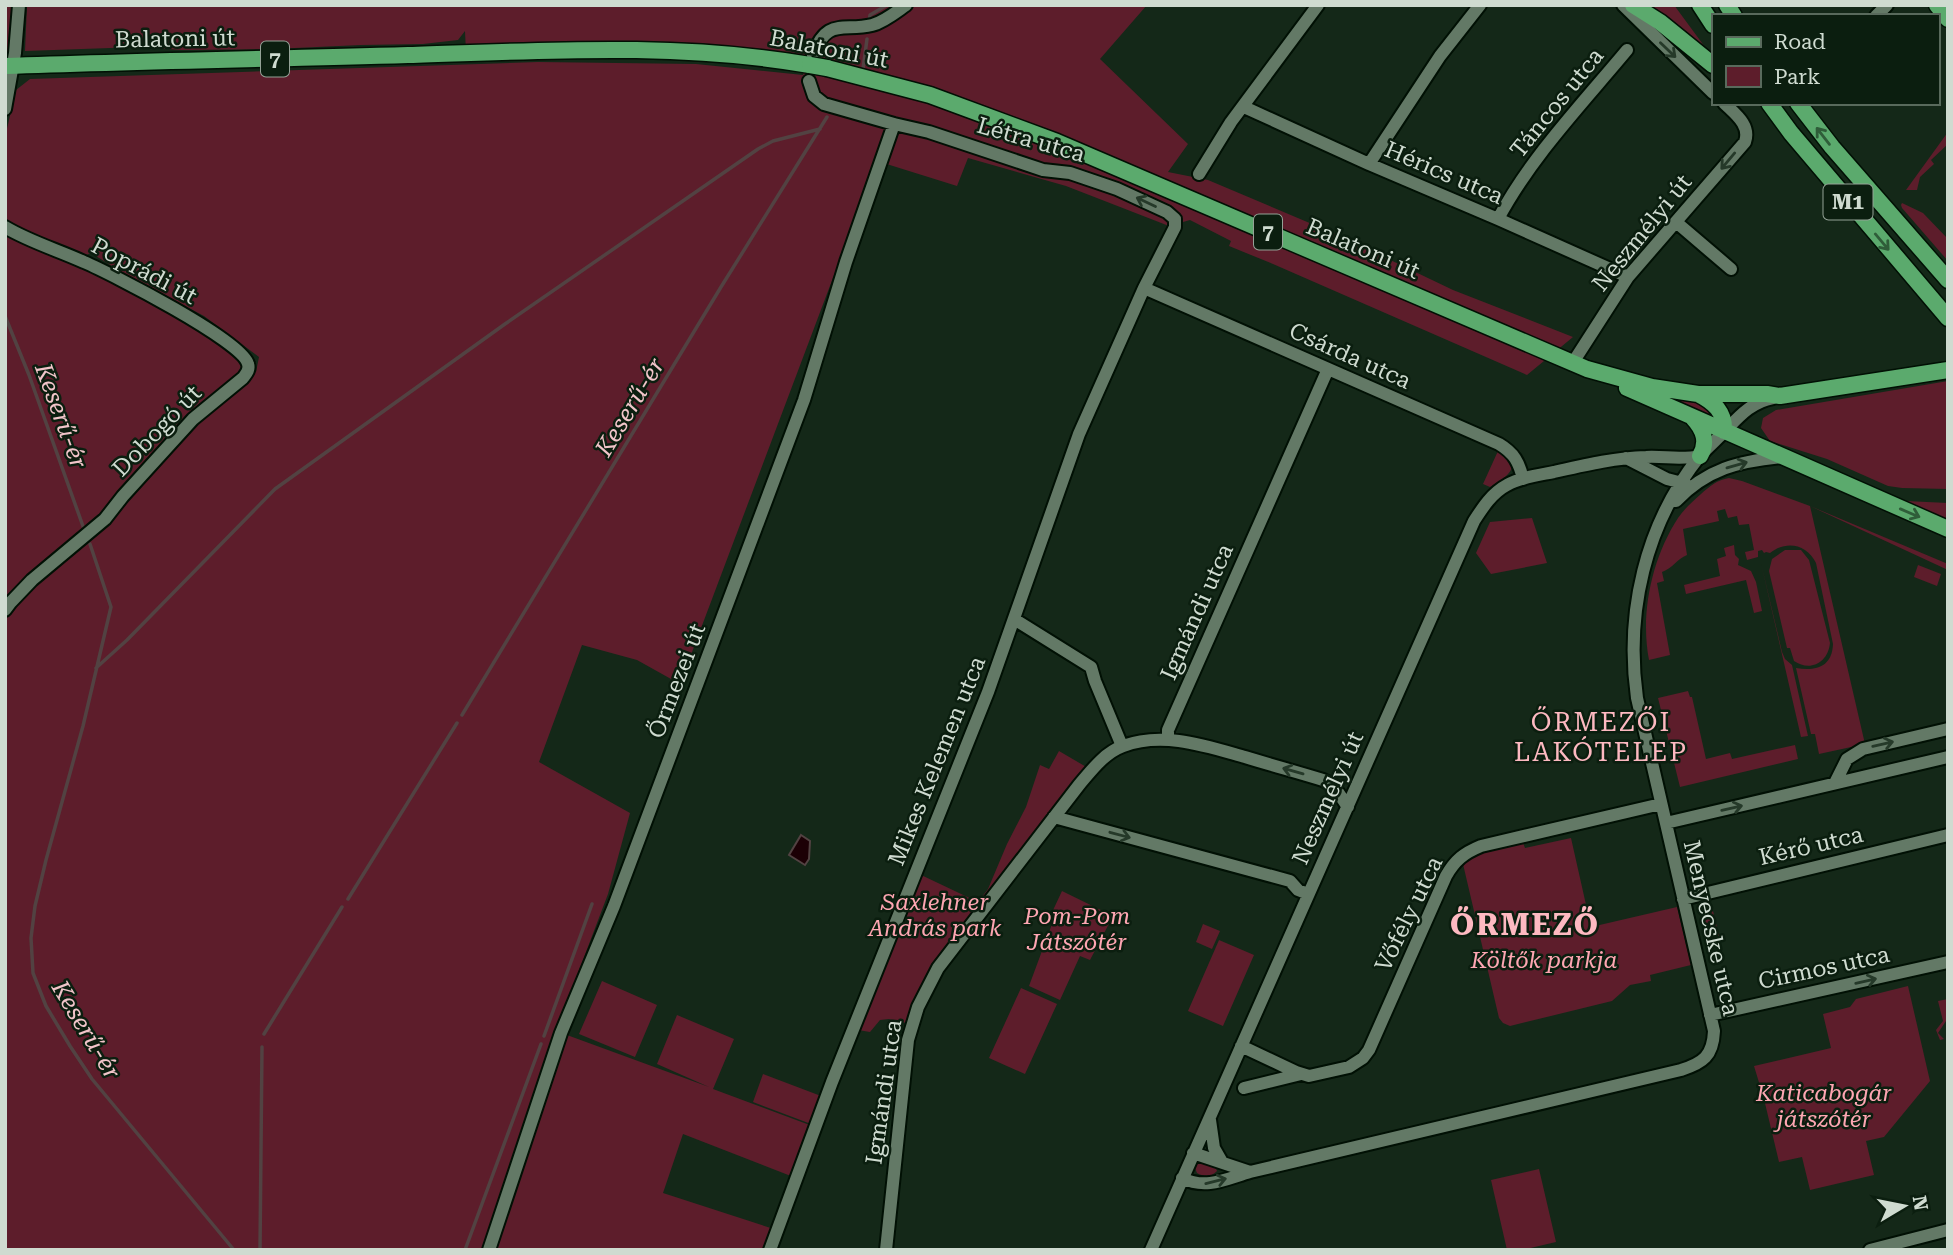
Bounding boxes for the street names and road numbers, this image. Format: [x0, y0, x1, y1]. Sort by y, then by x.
street label: Balatoni út [115, 24, 236, 54]
street label: Balatoni út [767, 24, 891, 74]
road number: 7 [261, 42, 289, 76]
street label: Táncos utca [1505, 42, 1610, 163]
street label: Létra utca [974, 112, 1089, 168]
street label: Hérics utca [1381, 136, 1508, 210]
street label: Neszmélyi út [1587, 169, 1698, 297]
road number: M1 [1824, 184, 1872, 220]
street label: Balatoni út [1302, 213, 1424, 285]
road number: 7 [1254, 215, 1282, 250]
street label: Poprádi út [87, 232, 202, 310]
street label: Csárda utca [1285, 317, 1416, 395]
street label: Dobogó út [107, 380, 207, 482]
street label: Igmándi utca [1155, 539, 1239, 684]
street label: Őrmezei út [642, 619, 711, 742]
street label: Mikes Kelemen utca [883, 652, 992, 870]
street label: Neszmélyi út [1287, 727, 1369, 869]
street label: Kérő utca [1756, 821, 1866, 871]
street label: Menyecske utca [1678, 838, 1744, 1019]
street label: Vőfély utca [1370, 852, 1449, 976]
street label: Cirmos utca [1756, 941, 1893, 995]
street label: Igmándi utca [860, 1017, 908, 1166]

